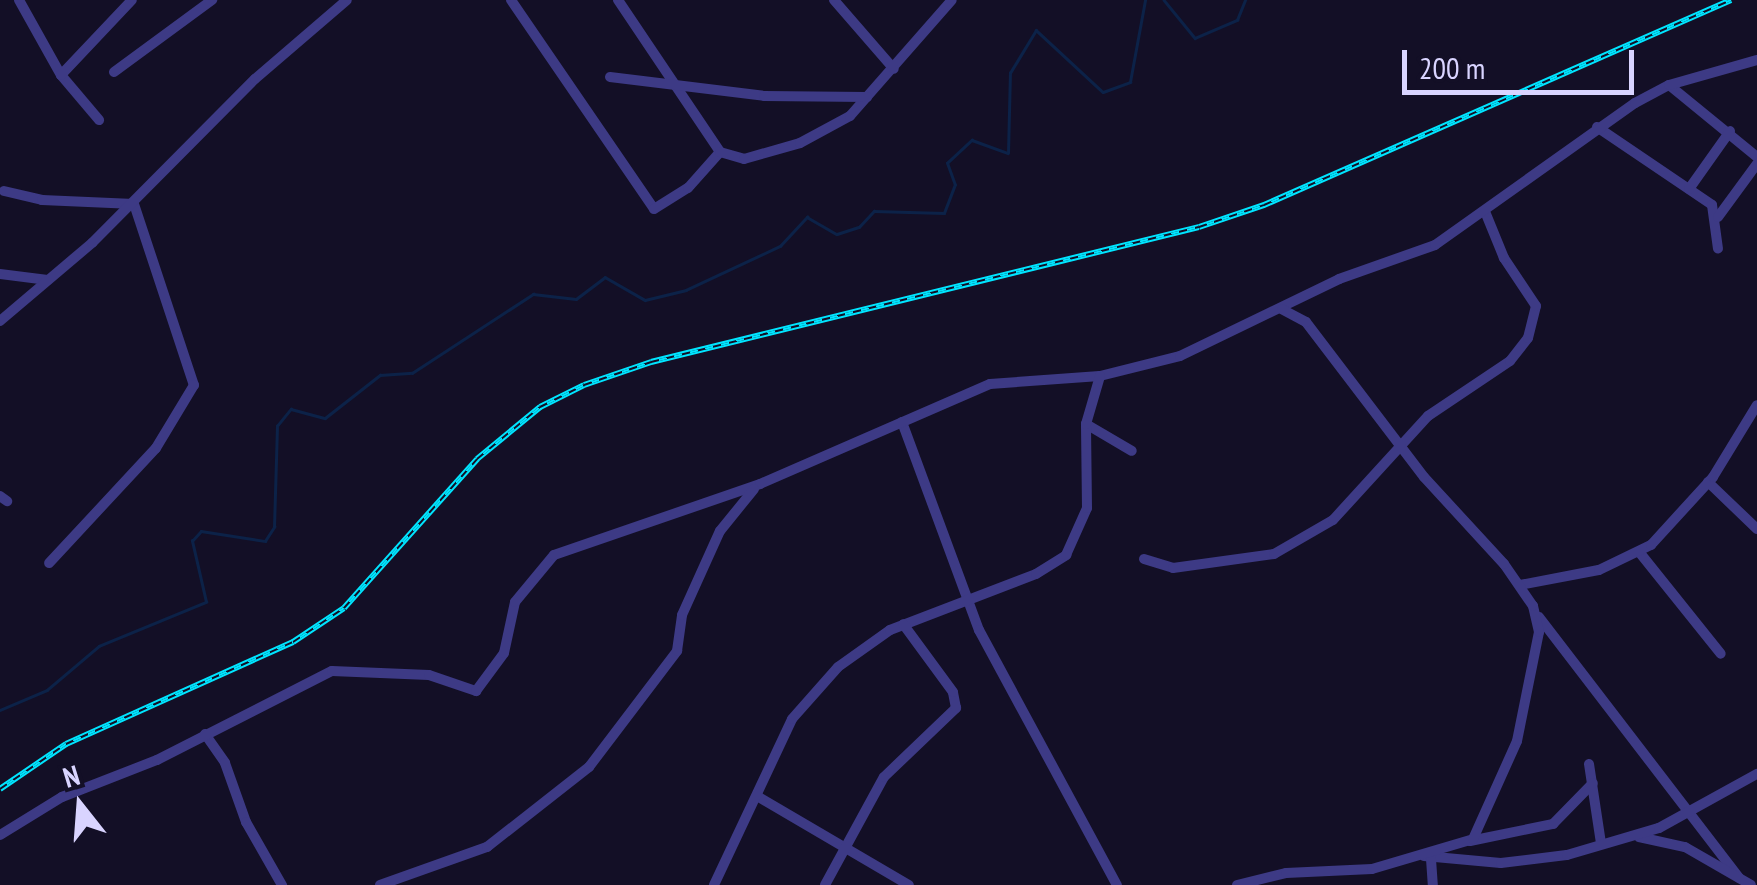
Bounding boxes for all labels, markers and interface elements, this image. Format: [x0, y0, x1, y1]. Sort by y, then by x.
scale bar [1407, 30, 1640, 92]
text: 200 m [1419, 48, 1485, 87]
north arrow [30, 755, 130, 855]
text: N [58, 756, 84, 796]

